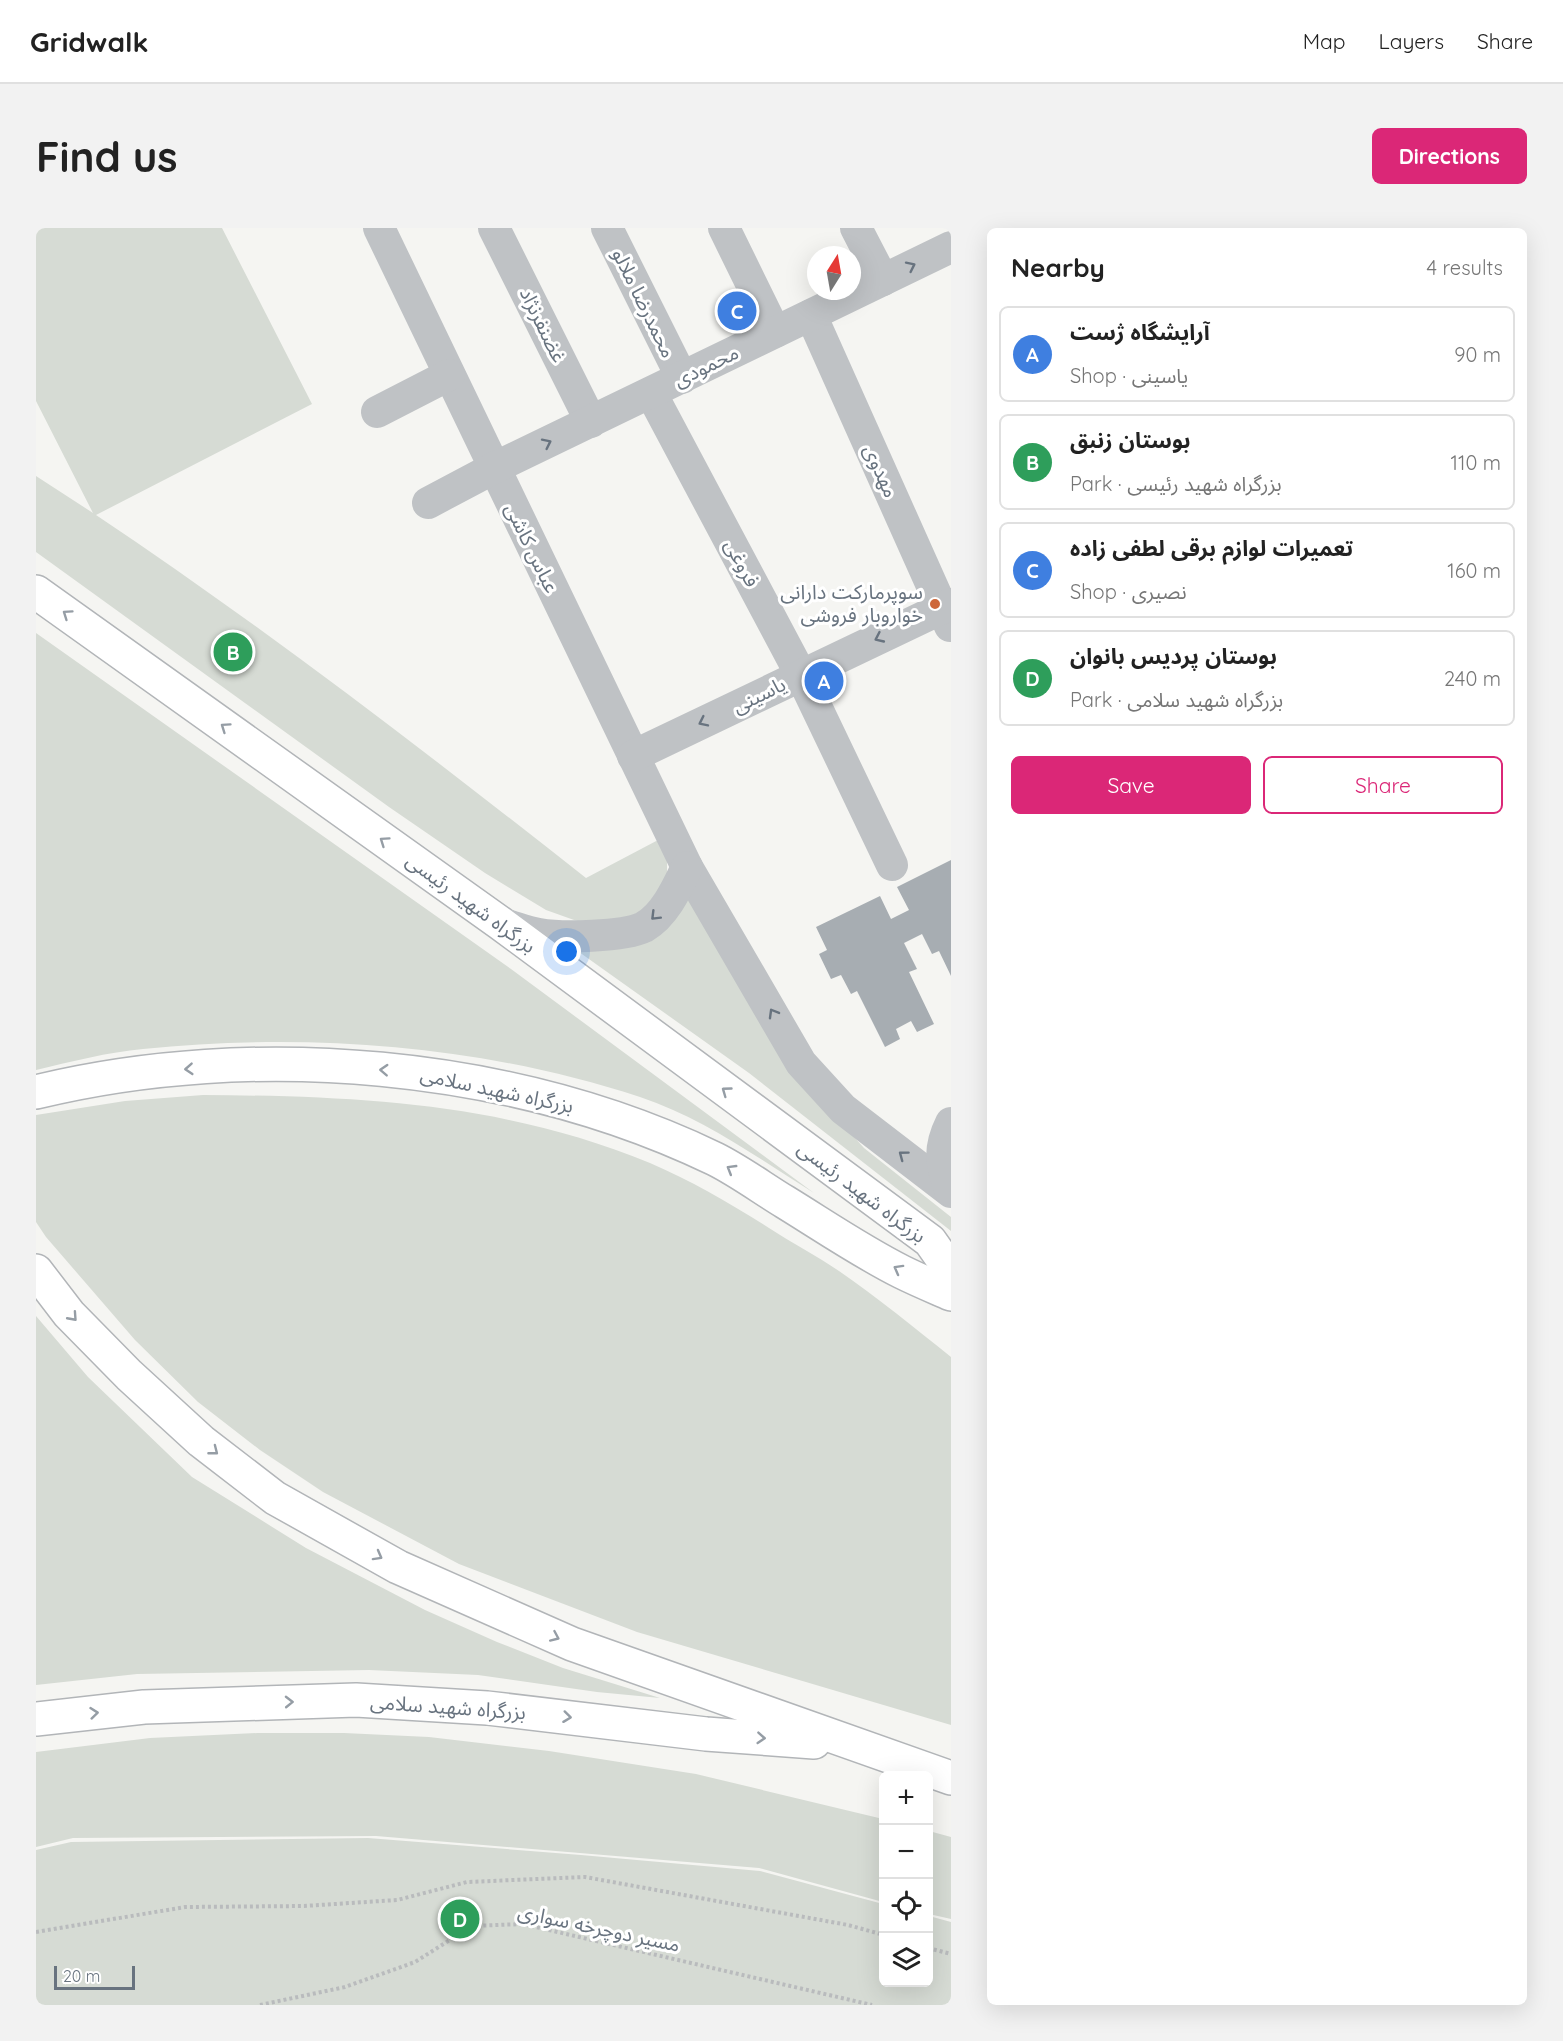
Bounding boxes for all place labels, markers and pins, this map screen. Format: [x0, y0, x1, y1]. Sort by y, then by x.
pin: C [718, 288, 756, 334]
place label: سوپرمارکت دارانی خواروبار فروشی [780, 579, 923, 627]
marker: سوپرمارکت دارانی خواروبار فروشی [928, 597, 942, 611]
pin: B [214, 630, 252, 674]
pin: A [804, 658, 844, 704]
pin: D [440, 1896, 480, 1942]

